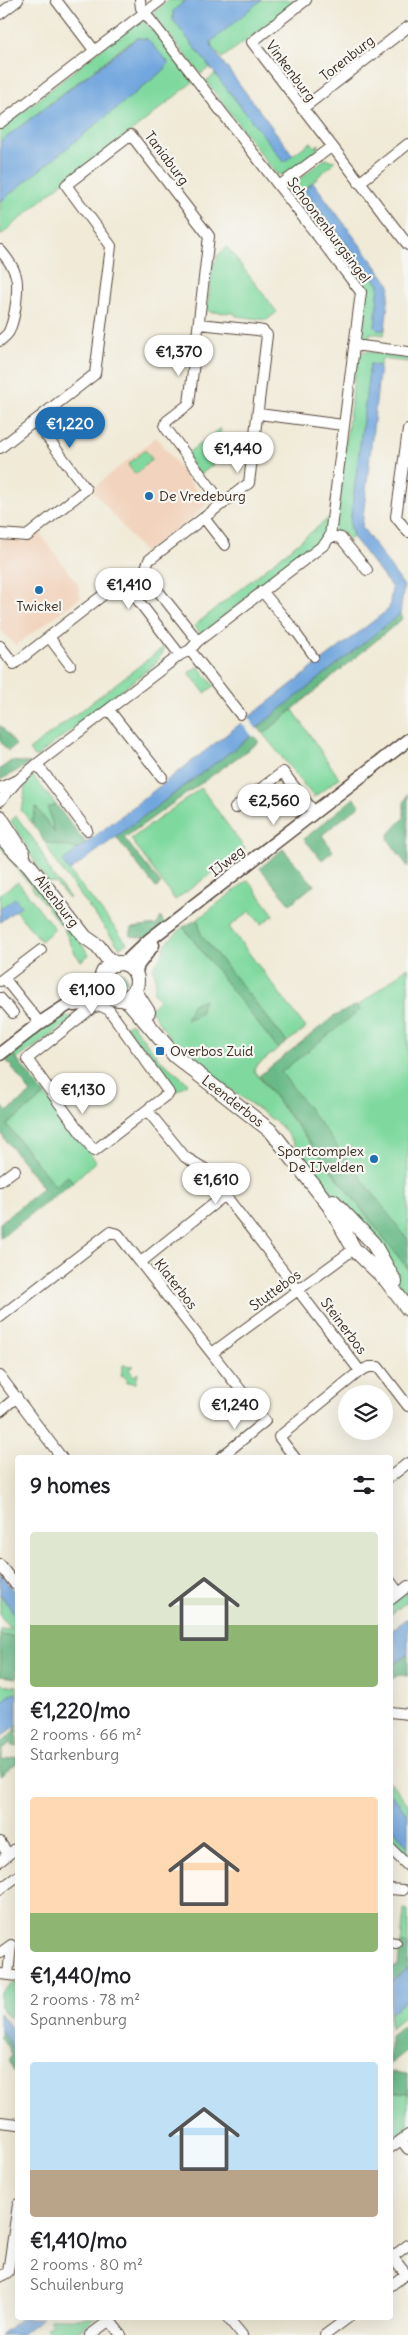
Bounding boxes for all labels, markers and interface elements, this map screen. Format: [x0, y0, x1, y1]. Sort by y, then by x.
street label: Torenburg [316, 31, 378, 85]
street label: Vinkenburg [262, 37, 320, 105]
street label: Taniaburg [141, 127, 193, 189]
street label: Schoonenburgsingel [283, 174, 375, 286]
pin: €1,370 [138, 334, 220, 377]
text: €1,370 [155, 341, 203, 361]
pin: €1,220 [29, 406, 111, 449]
text: €1,220 [46, 413, 94, 433]
pin: €1,440 [197, 432, 279, 474]
text: €1,440 [214, 438, 262, 458]
place label: De Vredeburg [159, 487, 246, 505]
marker: De Vredeburg [143, 490, 155, 502]
pin: €1,410 [88, 568, 170, 610]
text: €1,410 [106, 574, 152, 594]
marker: Twickel [33, 584, 45, 596]
place label: Twickel [16, 597, 62, 615]
pin: €2,560 [233, 784, 315, 826]
text: €2,560 [248, 790, 300, 810]
street label: IJweg [206, 842, 248, 880]
street label: Altenburg [31, 871, 83, 931]
pin: €1,100 [51, 972, 133, 1015]
text: €1,100 [69, 979, 115, 999]
place label: Overbos Zuid [170, 1042, 253, 1060]
marker: Overbos Zuid [154, 1045, 166, 1057]
street label: Leenderbos [198, 1071, 268, 1131]
pin: €1,130 [42, 1072, 124, 1115]
text: €1,130 [60, 1079, 106, 1099]
place label: Sportcomplex De IJvelden [277, 1142, 364, 1176]
marker: Sportcomplex De IJvelden [368, 1153, 380, 1165]
pin: €1,610 [175, 1162, 257, 1205]
text: €1,610 [193, 1169, 239, 1189]
street label: Klaterbos [151, 1255, 201, 1313]
street label: Stuttebos [246, 1265, 304, 1315]
street label: Steinerbos [317, 1294, 371, 1358]
map controls [338, 1385, 393, 1440]
button: layers [338, 1385, 393, 1440]
pin: €1,240 [194, 1388, 276, 1430]
text: €1,240 [211, 1394, 259, 1414]
icon: filters [350, 1471, 378, 1499]
text: 9 homes [30, 1472, 110, 1499]
icon: home [159, 1564, 249, 1654]
text: €1,220/mo [30, 1697, 130, 1724]
text: 2 rooms · 66 m² [30, 1724, 142, 1744]
text: Starkenburg [30, 1744, 119, 1764]
icon: home [159, 1829, 249, 1919]
text: €1,440/mo [30, 1962, 131, 1989]
text: 2 rooms · 78 m² [30, 1989, 140, 2009]
text: Spannenburg [30, 2009, 127, 2029]
icon: home [159, 2094, 249, 2184]
text: €1,410/mo [30, 2227, 127, 2254]
text: 2 rooms · 80 m² [30, 2254, 143, 2274]
text: Schuilenburg [30, 2274, 124, 2294]

